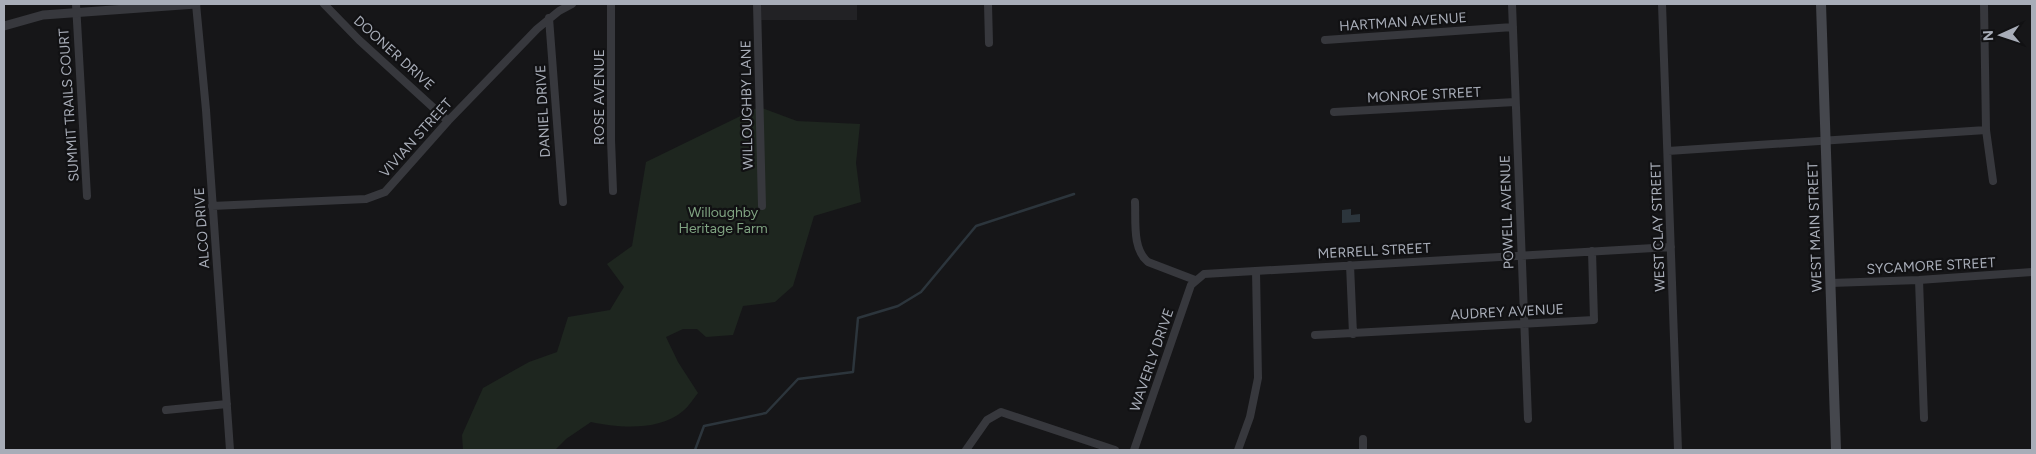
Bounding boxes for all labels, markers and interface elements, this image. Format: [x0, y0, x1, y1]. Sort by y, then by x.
street label: HARTMAN AVENUE [1339, 9, 1467, 35]
north arrow [1976, 10, 2026, 60]
street label: DOONER DRIVE [350, 12, 438, 94]
street label: SUMMIT TRAILS COURT [55, 28, 83, 182]
text: N [1980, 30, 1997, 42]
street label: WILLOUGHBY LANE [737, 40, 757, 170]
street label: ROSE AVENUE [591, 49, 608, 145]
street label: DANIEL DRIVE [532, 64, 554, 158]
street label: MONROE STREET [1366, 84, 1482, 106]
street label: VIVIAN STREET [376, 95, 456, 181]
street label: POWELL AVENUE [1497, 154, 1517, 270]
street label: WEST MAIN STREET [1804, 161, 1826, 292]
street label: WEST CLAY STREET [1647, 162, 1669, 292]
street label: ALCO DRIVE [191, 187, 213, 269]
park label: Willoughby Heritage Farm [678, 204, 768, 237]
street label: MERRELL STREET [1317, 240, 1431, 262]
street label: SYCAMORE STREET [1866, 254, 1996, 278]
street label: AUDREY AVENUE [1450, 301, 1564, 323]
street label: WAVERLY DRIVE [1126, 306, 1178, 414]

